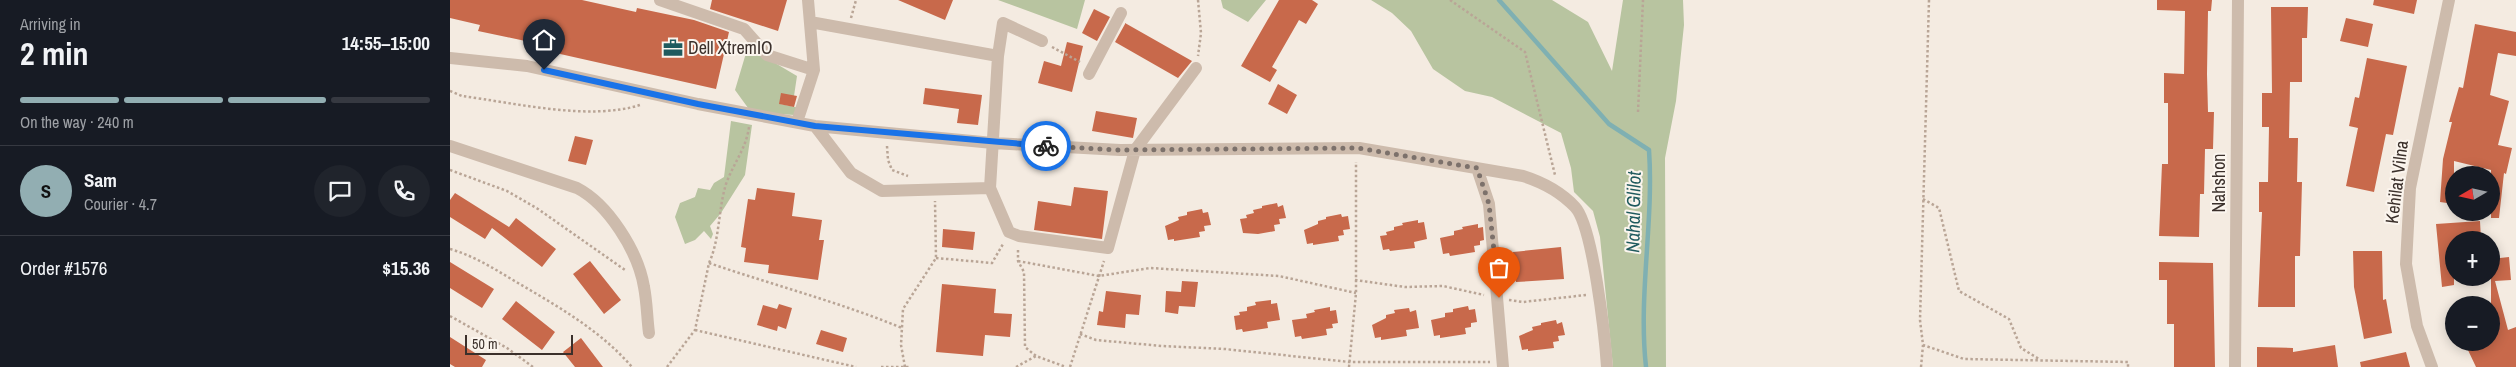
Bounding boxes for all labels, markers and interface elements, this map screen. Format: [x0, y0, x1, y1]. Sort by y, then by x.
text: Arriving in [20, 13, 81, 35]
pin [523, 19, 565, 70]
icon: home [530, 26, 558, 54]
text: 14:55–15:00 [342, 30, 430, 56]
text: 2 min [20, 32, 89, 75]
place label: Dell XtremIO [688, 35, 772, 60]
office icon: Dell XtremIO [662, 37, 684, 59]
text: On the way · 240 m [20, 111, 134, 133]
courier [1021, 121, 1071, 171]
icon: bike [1032, 132, 1060, 160]
street label: Kehilat Vilna [2379, 139, 2414, 225]
street label: Nahshon [2206, 153, 2231, 213]
button: chat [314, 165, 366, 217]
button: phone [378, 165, 430, 217]
north arrow [2445, 166, 2500, 221]
map controls [2445, 166, 2500, 351]
text: Sam [84, 167, 117, 193]
water label: Nahal Glilot [1619, 170, 1647, 253]
text: S [41, 178, 51, 204]
text: Courier · 4.7 [84, 193, 157, 215]
button: + [2445, 231, 2500, 286]
pin [1478, 247, 1520, 298]
icon: bag [1485, 254, 1513, 282]
text: Order #1576 [20, 255, 107, 281]
text: $15.36 [382, 255, 430, 281]
button: − [2445, 296, 2500, 351]
scale bar [465, 332, 572, 355]
text: 50 m [472, 335, 498, 353]

